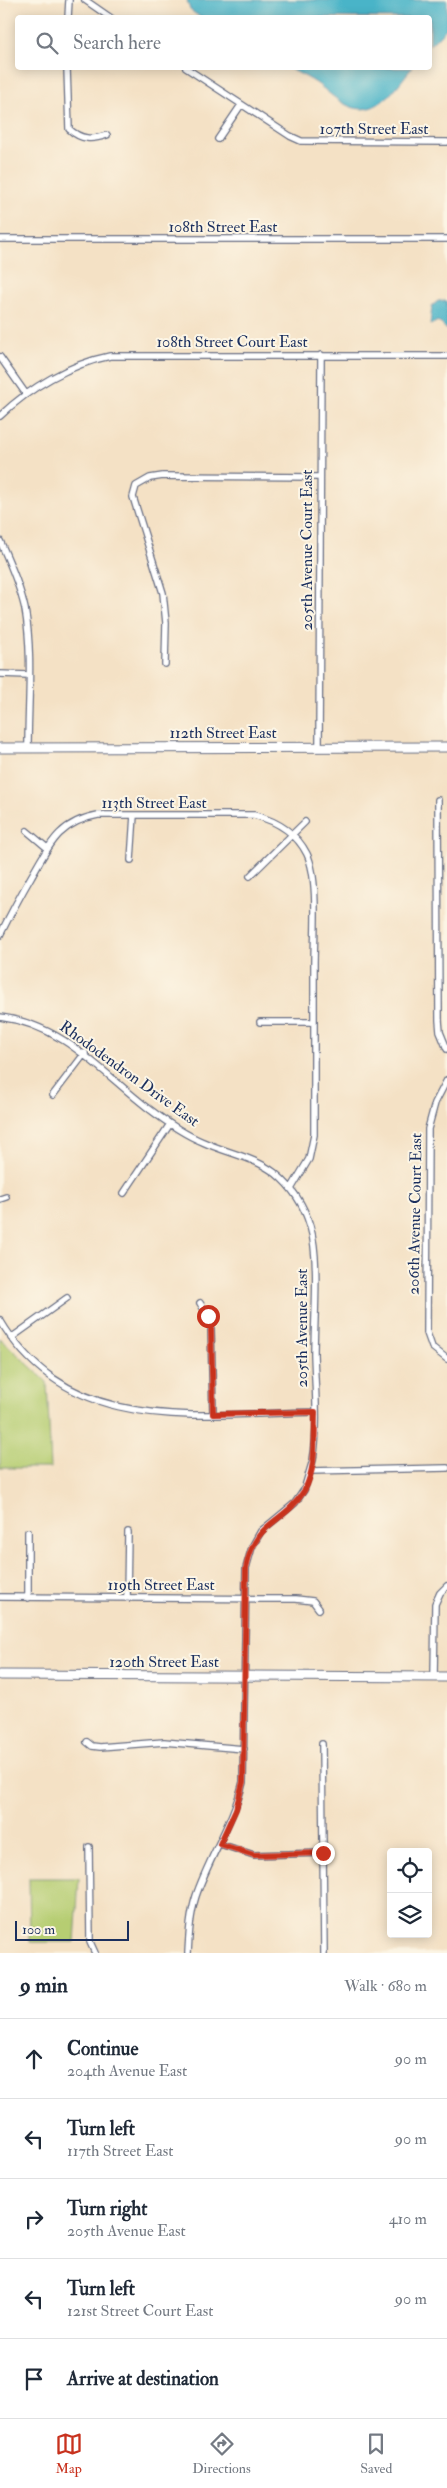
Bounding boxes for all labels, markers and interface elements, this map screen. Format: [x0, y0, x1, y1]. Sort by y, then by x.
search box [15, 15, 432, 70]
icon: search [33, 29, 61, 57]
text: Search here [73, 31, 161, 55]
street label: 107th Street East [320, 119, 428, 139]
street label: 108th Street East [169, 217, 277, 237]
street label: 108th Street Court East [156, 332, 308, 352]
street label: 205th Avenue Court East [297, 470, 317, 630]
street label: 112th Street East [169, 723, 277, 743]
street label: 113th Street East [101, 793, 207, 813]
street label: Rhododendron Drive East [56, 1016, 203, 1131]
street label: 206th Avenue Court East [404, 1133, 426, 1295]
street label: 205th Avenue East [292, 1269, 312, 1387]
route start [197, 1305, 220, 1328]
street label: 119th Street East [107, 1575, 215, 1595]
street label: 120th Street East [109, 1652, 219, 1672]
route end [312, 1842, 335, 1865]
map controls [387, 1848, 432, 1938]
button: locate [387, 1848, 432, 1893]
button: layers [387, 1893, 432, 1938]
scale bar [15, 1918, 129, 1941]
text: 100 m [22, 1921, 55, 1938]
text: 9 min [20, 1972, 68, 1999]
text: Walk · 680 m [344, 1976, 427, 1996]
text: Continue [67, 2037, 138, 2061]
icon: ahead [20, 2045, 48, 2073]
text: 90 m [395, 2049, 427, 2069]
text: 204th Avenue East [67, 2061, 187, 2081]
text: Turn left [67, 2117, 135, 2141]
icon: left [20, 2125, 48, 2153]
text: 90 m [395, 2129, 427, 2149]
text: 117th Street East [67, 2141, 173, 2161]
text: Turn right [67, 2197, 147, 2221]
icon: right [20, 2205, 48, 2233]
text: 410 m [389, 2209, 427, 2229]
text: 205th Avenue East [67, 2221, 186, 2241]
text: Turn left [67, 2277, 135, 2301]
icon: left [20, 2285, 48, 2313]
text: 90 m [395, 2289, 427, 2309]
text: 121st Street Court East [67, 2301, 214, 2321]
icon: arrive [20, 2365, 48, 2393]
text: Arrive at destination [67, 2367, 219, 2391]
tab: Map [55, 2430, 83, 2477]
tab: Directions [192, 2430, 251, 2477]
tab: Saved [360, 2430, 392, 2477]

